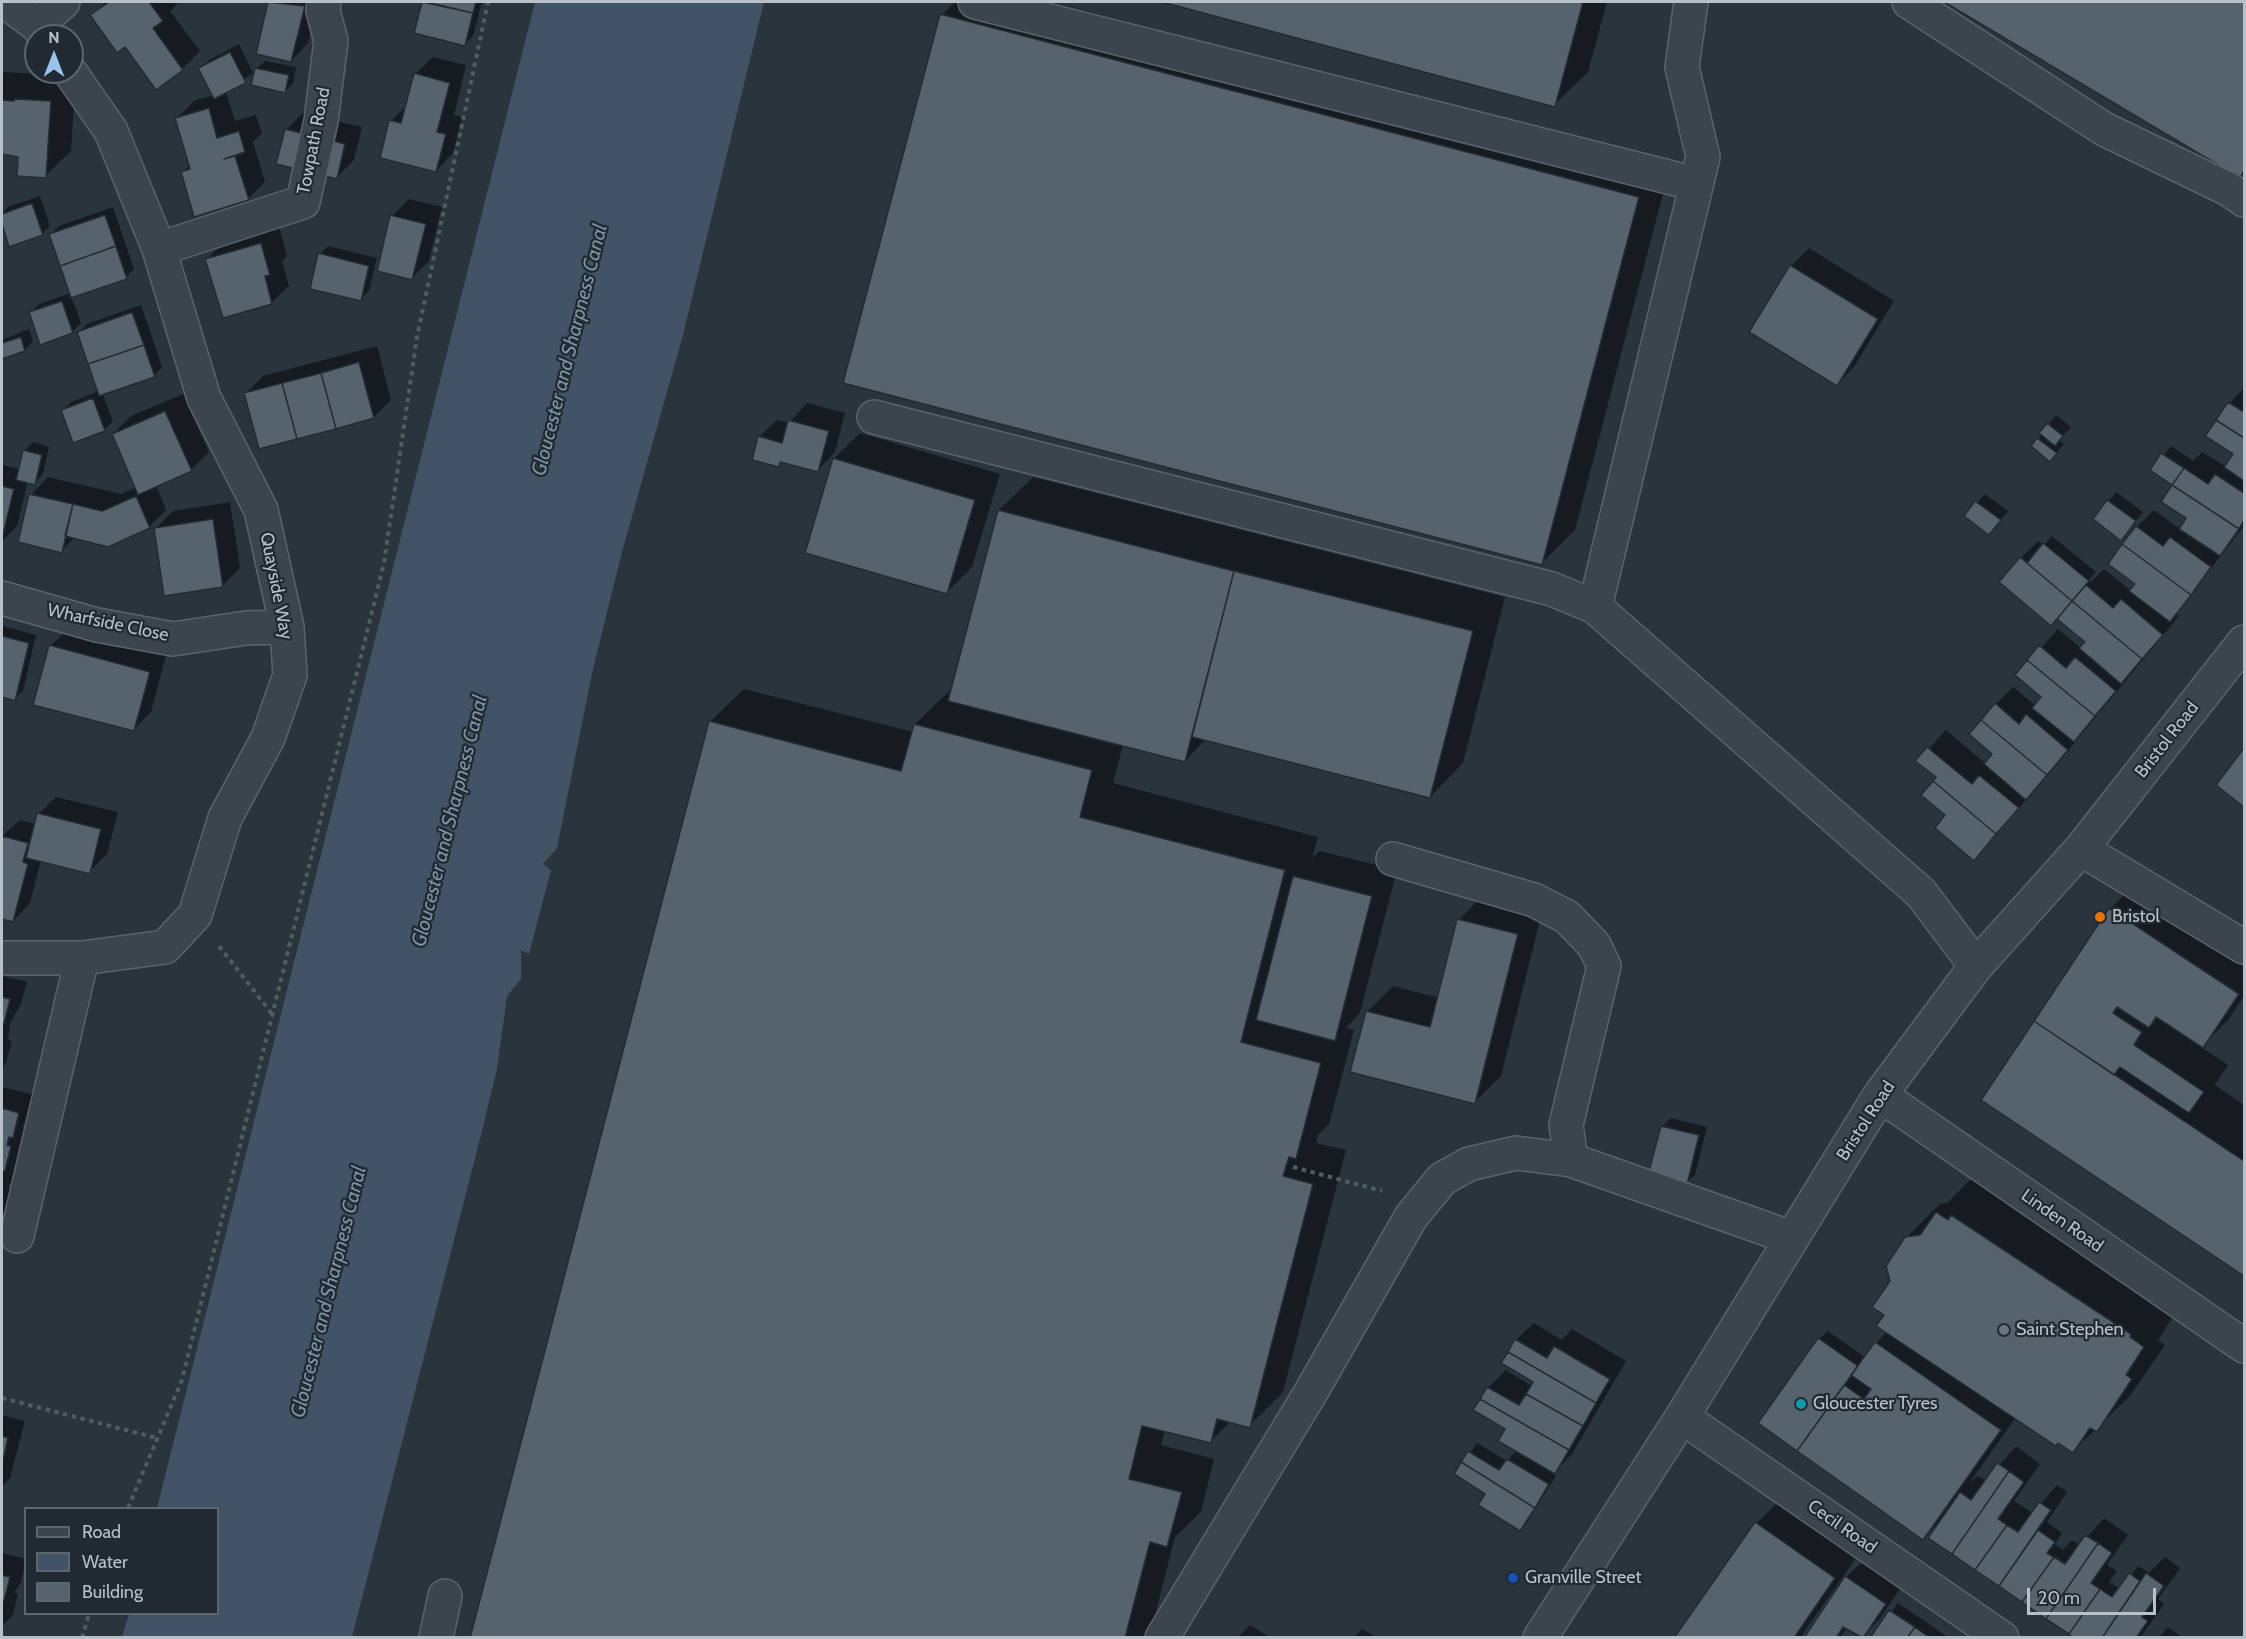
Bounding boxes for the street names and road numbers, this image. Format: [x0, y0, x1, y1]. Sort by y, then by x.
street label: Towpath Road [293, 86, 335, 196]
street label: Quayside Way [255, 531, 297, 641]
street label: Wharfside Close [45, 600, 171, 646]
street label: Bristol Road [2131, 698, 2203, 782]
street label: Bristol Road [1832, 1077, 1900, 1165]
street label: Linden Road [2017, 1185, 2107, 1257]
street label: Cecil Road [1803, 1495, 1881, 1559]

